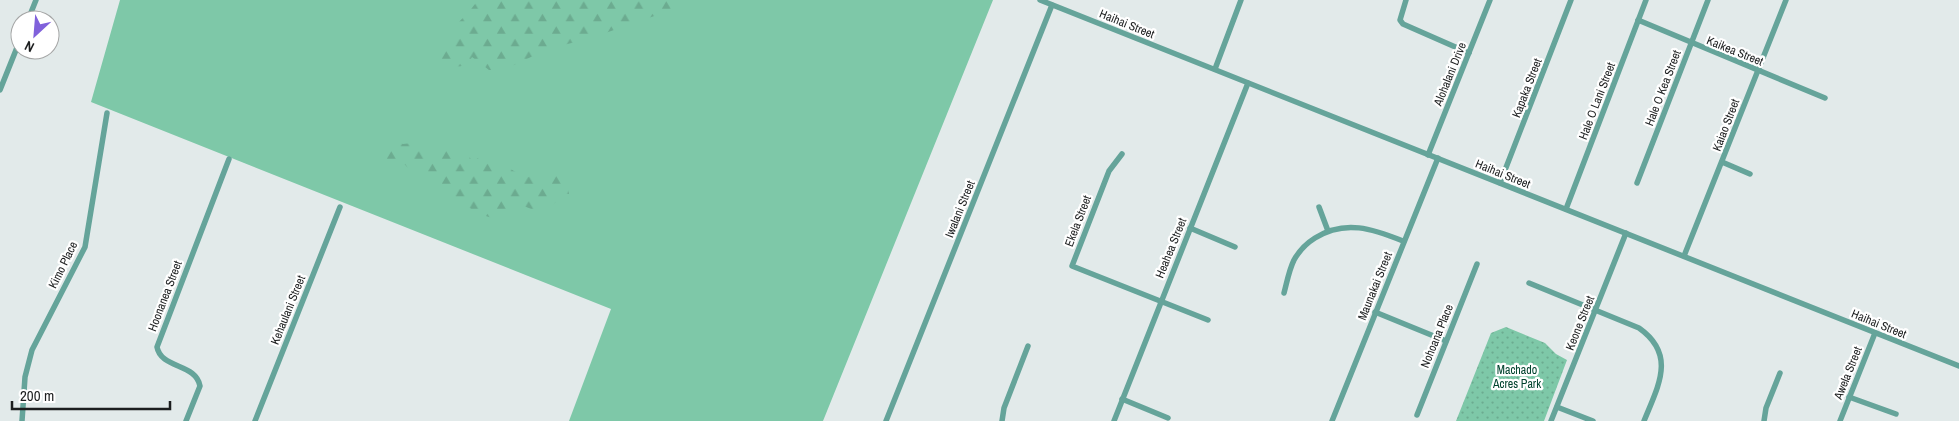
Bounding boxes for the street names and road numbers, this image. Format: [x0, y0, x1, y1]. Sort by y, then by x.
street label: Haihai Street [1097, 6, 1157, 42]
street label: Kaikea Street [1704, 32, 1766, 70]
street label: Alohalani Drive [1430, 40, 1470, 109]
street label: Hale O Kea Street [1641, 48, 1685, 128]
street label: Kapaka Street [1508, 56, 1546, 120]
street label: Hale O Lani Street [1575, 60, 1619, 142]
street label: Kaiao Street [1709, 96, 1743, 153]
street label: Haihai Street [1473, 156, 1533, 192]
street label: Iwalani Street [941, 178, 979, 240]
street label: Ekela Street [1061, 193, 1095, 249]
street label: Heahea Street [1152, 215, 1190, 280]
street label: Kimo Place [45, 239, 81, 291]
street label: Maunakai Street [1354, 249, 1396, 322]
street label: Hoonanea Street [144, 258, 186, 334]
street label: Kehaulani Street [267, 273, 309, 347]
street label: Keone Street [1562, 293, 1598, 353]
street label: Nohoana Place [1417, 302, 1457, 370]
street label: Haihai Street [1849, 306, 1909, 342]
street label: Awela Street [1830, 344, 1866, 403]

